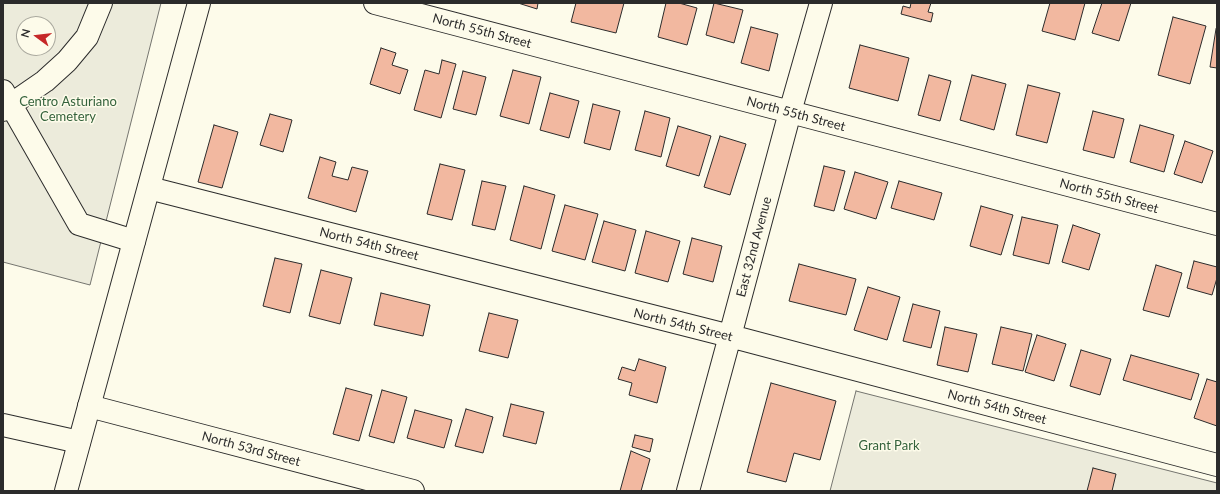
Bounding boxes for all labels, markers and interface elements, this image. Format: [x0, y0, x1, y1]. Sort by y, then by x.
street label: North 55th Street [431, 10, 533, 52]
north arrow [16, 16, 56, 56]
text: N [18, 27, 32, 39]
street label: North 55th Street [745, 93, 847, 135]
park label: Centro Asturiano Cemetery [19, 94, 117, 125]
street label: North 55th Street [1058, 175, 1160, 217]
street label: East 32nd Avenue [733, 195, 775, 299]
street label: North 54th Street [318, 224, 420, 264]
street label: North 54th Street [632, 305, 734, 345]
street label: North 54th Street [946, 386, 1048, 428]
street label: North 53rd Street [200, 428, 302, 470]
park label: Grant Park [858, 438, 920, 454]

